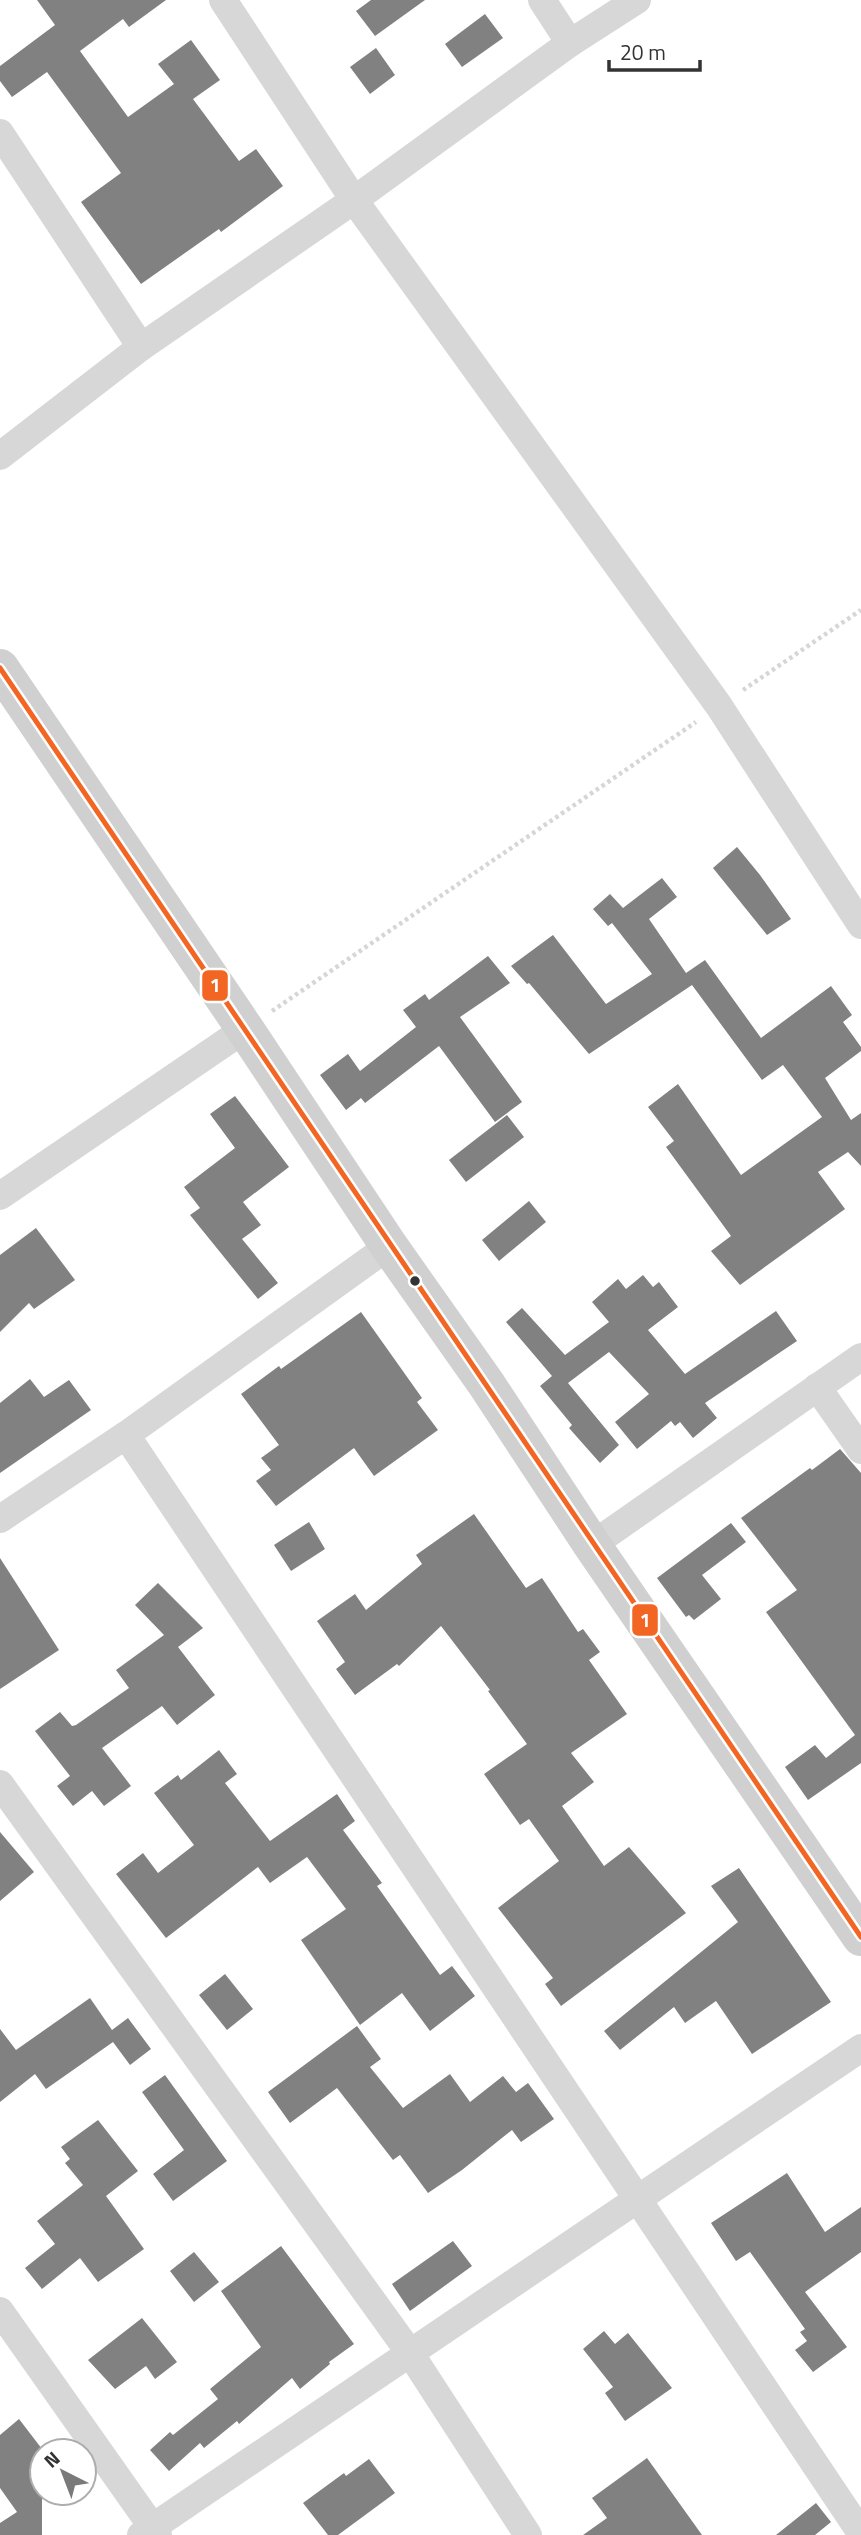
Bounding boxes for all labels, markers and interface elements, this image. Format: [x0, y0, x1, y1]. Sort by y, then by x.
scale bar [609, 28, 700, 72]
text: 20 m [620, 36, 666, 68]
line badge: 1 [201, 969, 229, 1002]
text: 1 [210, 970, 220, 999]
unlabelled marker [408, 1274, 422, 1288]
line badge: 1 [631, 1603, 659, 1637]
text: 1 [640, 1605, 650, 1634]
north arrow [28, 2437, 98, 2507]
text: N [37, 2444, 66, 2474]

